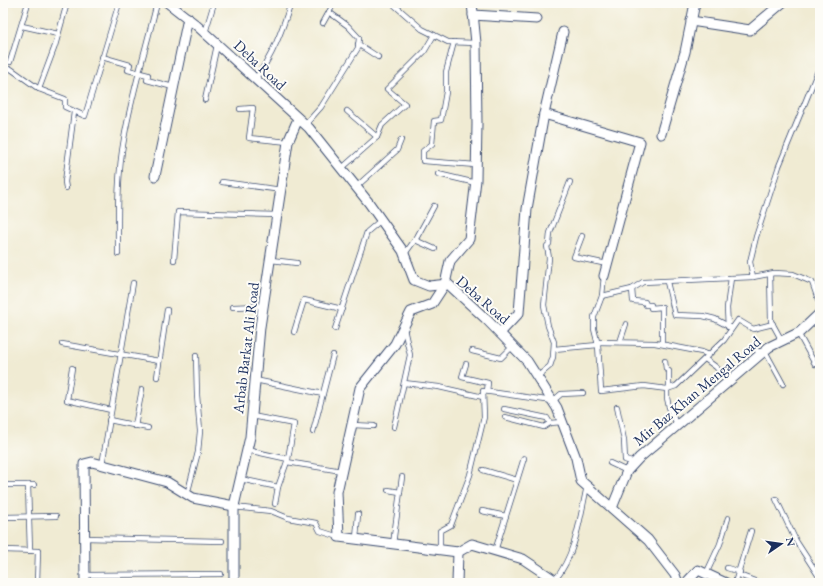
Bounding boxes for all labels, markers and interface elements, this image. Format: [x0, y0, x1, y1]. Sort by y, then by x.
street label: Deba Road [230, 36, 291, 94]
street label: Deba Road [453, 271, 514, 328]
street label: Arbab Barkat Ali Road [228, 281, 263, 416]
street label: Mir Baz Khan Mengal Road [629, 331, 765, 450]
north arrow [761, 524, 801, 564]
text: N [783, 536, 799, 548]

